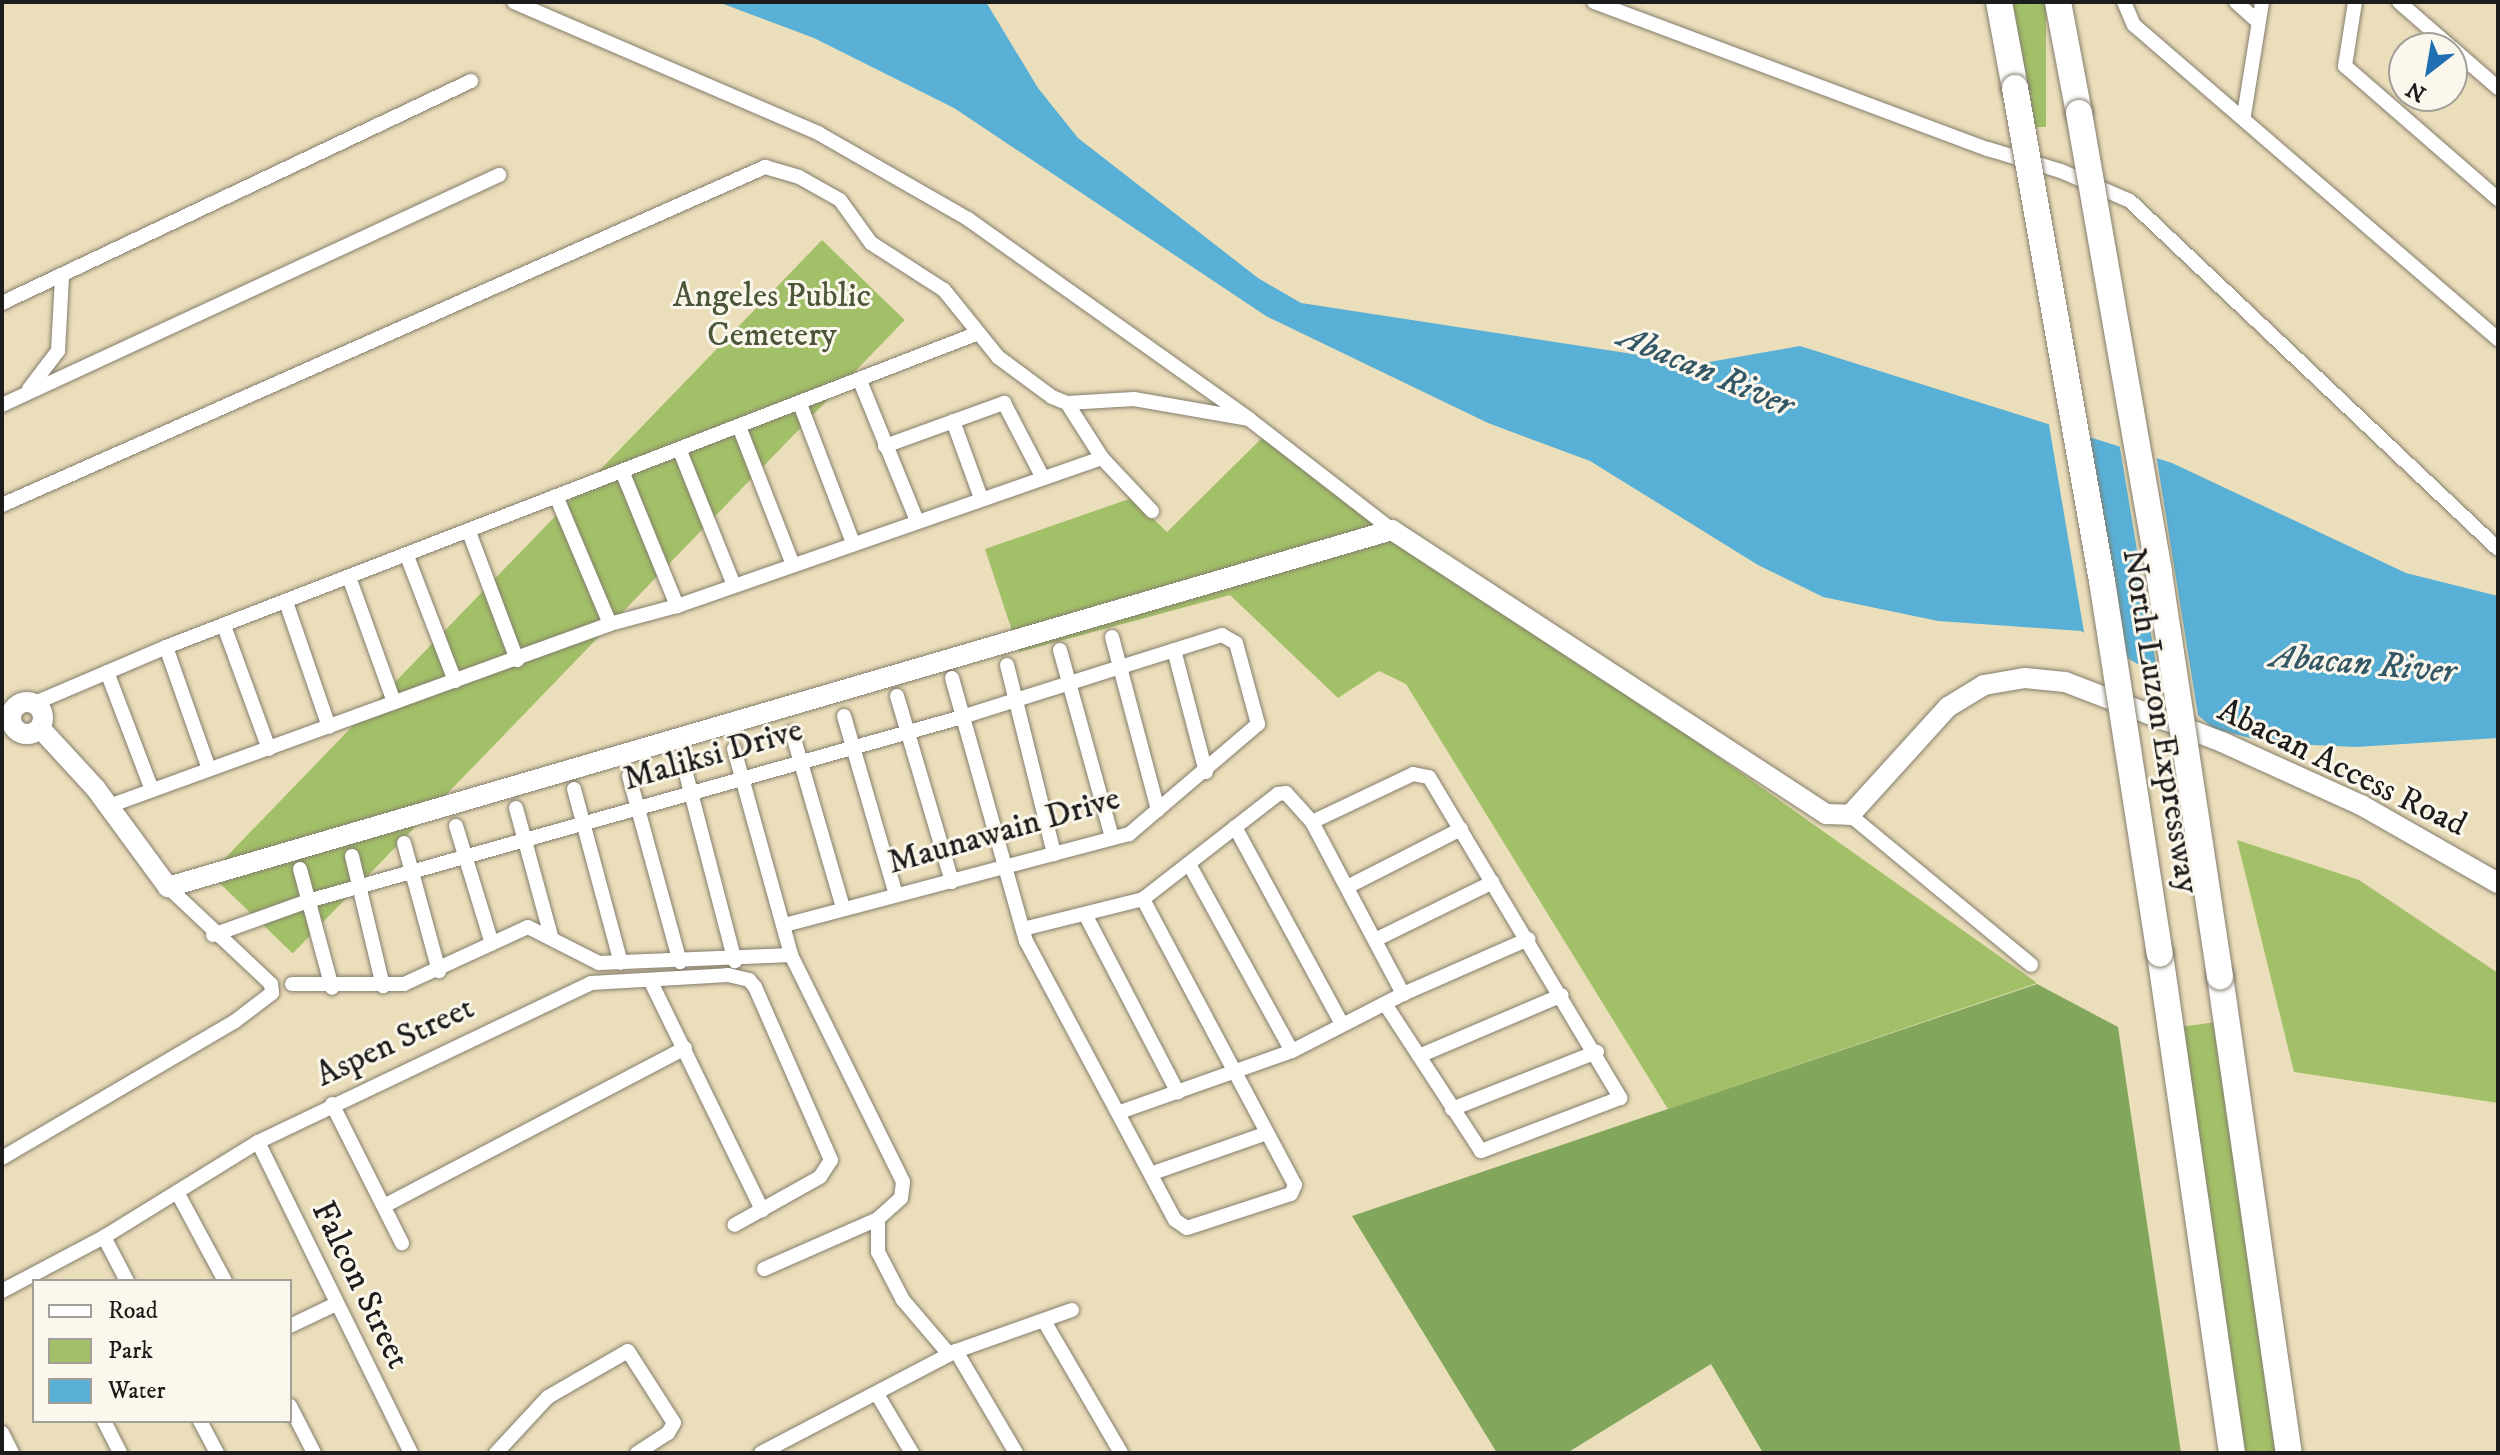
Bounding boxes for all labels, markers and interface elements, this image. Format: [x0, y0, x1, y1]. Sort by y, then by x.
north arrow [2388, 32, 2468, 112]
text: N [2402, 75, 2431, 108]
park label: Angeles Public Cemetery [673, 276, 871, 356]
water label: Abacan River [1612, 315, 1800, 427]
street label: North Luzon Expressway [2113, 546, 2207, 896]
water label: Abacan River [2269, 634, 2457, 694]
street label: Abacan Access Road [2211, 690, 2473, 846]
street label: Maliksi Drive [619, 710, 807, 800]
street label: Maunawain Drive [883, 778, 1125, 884]
street label: Aspen Street [310, 988, 480, 1096]
street label: Falcon Street [302, 1195, 418, 1375]
legend [32, 1279, 292, 1423]
text: Road [108, 1296, 158, 1326]
text: Park [108, 1336, 153, 1366]
text: Water [108, 1376, 165, 1406]

